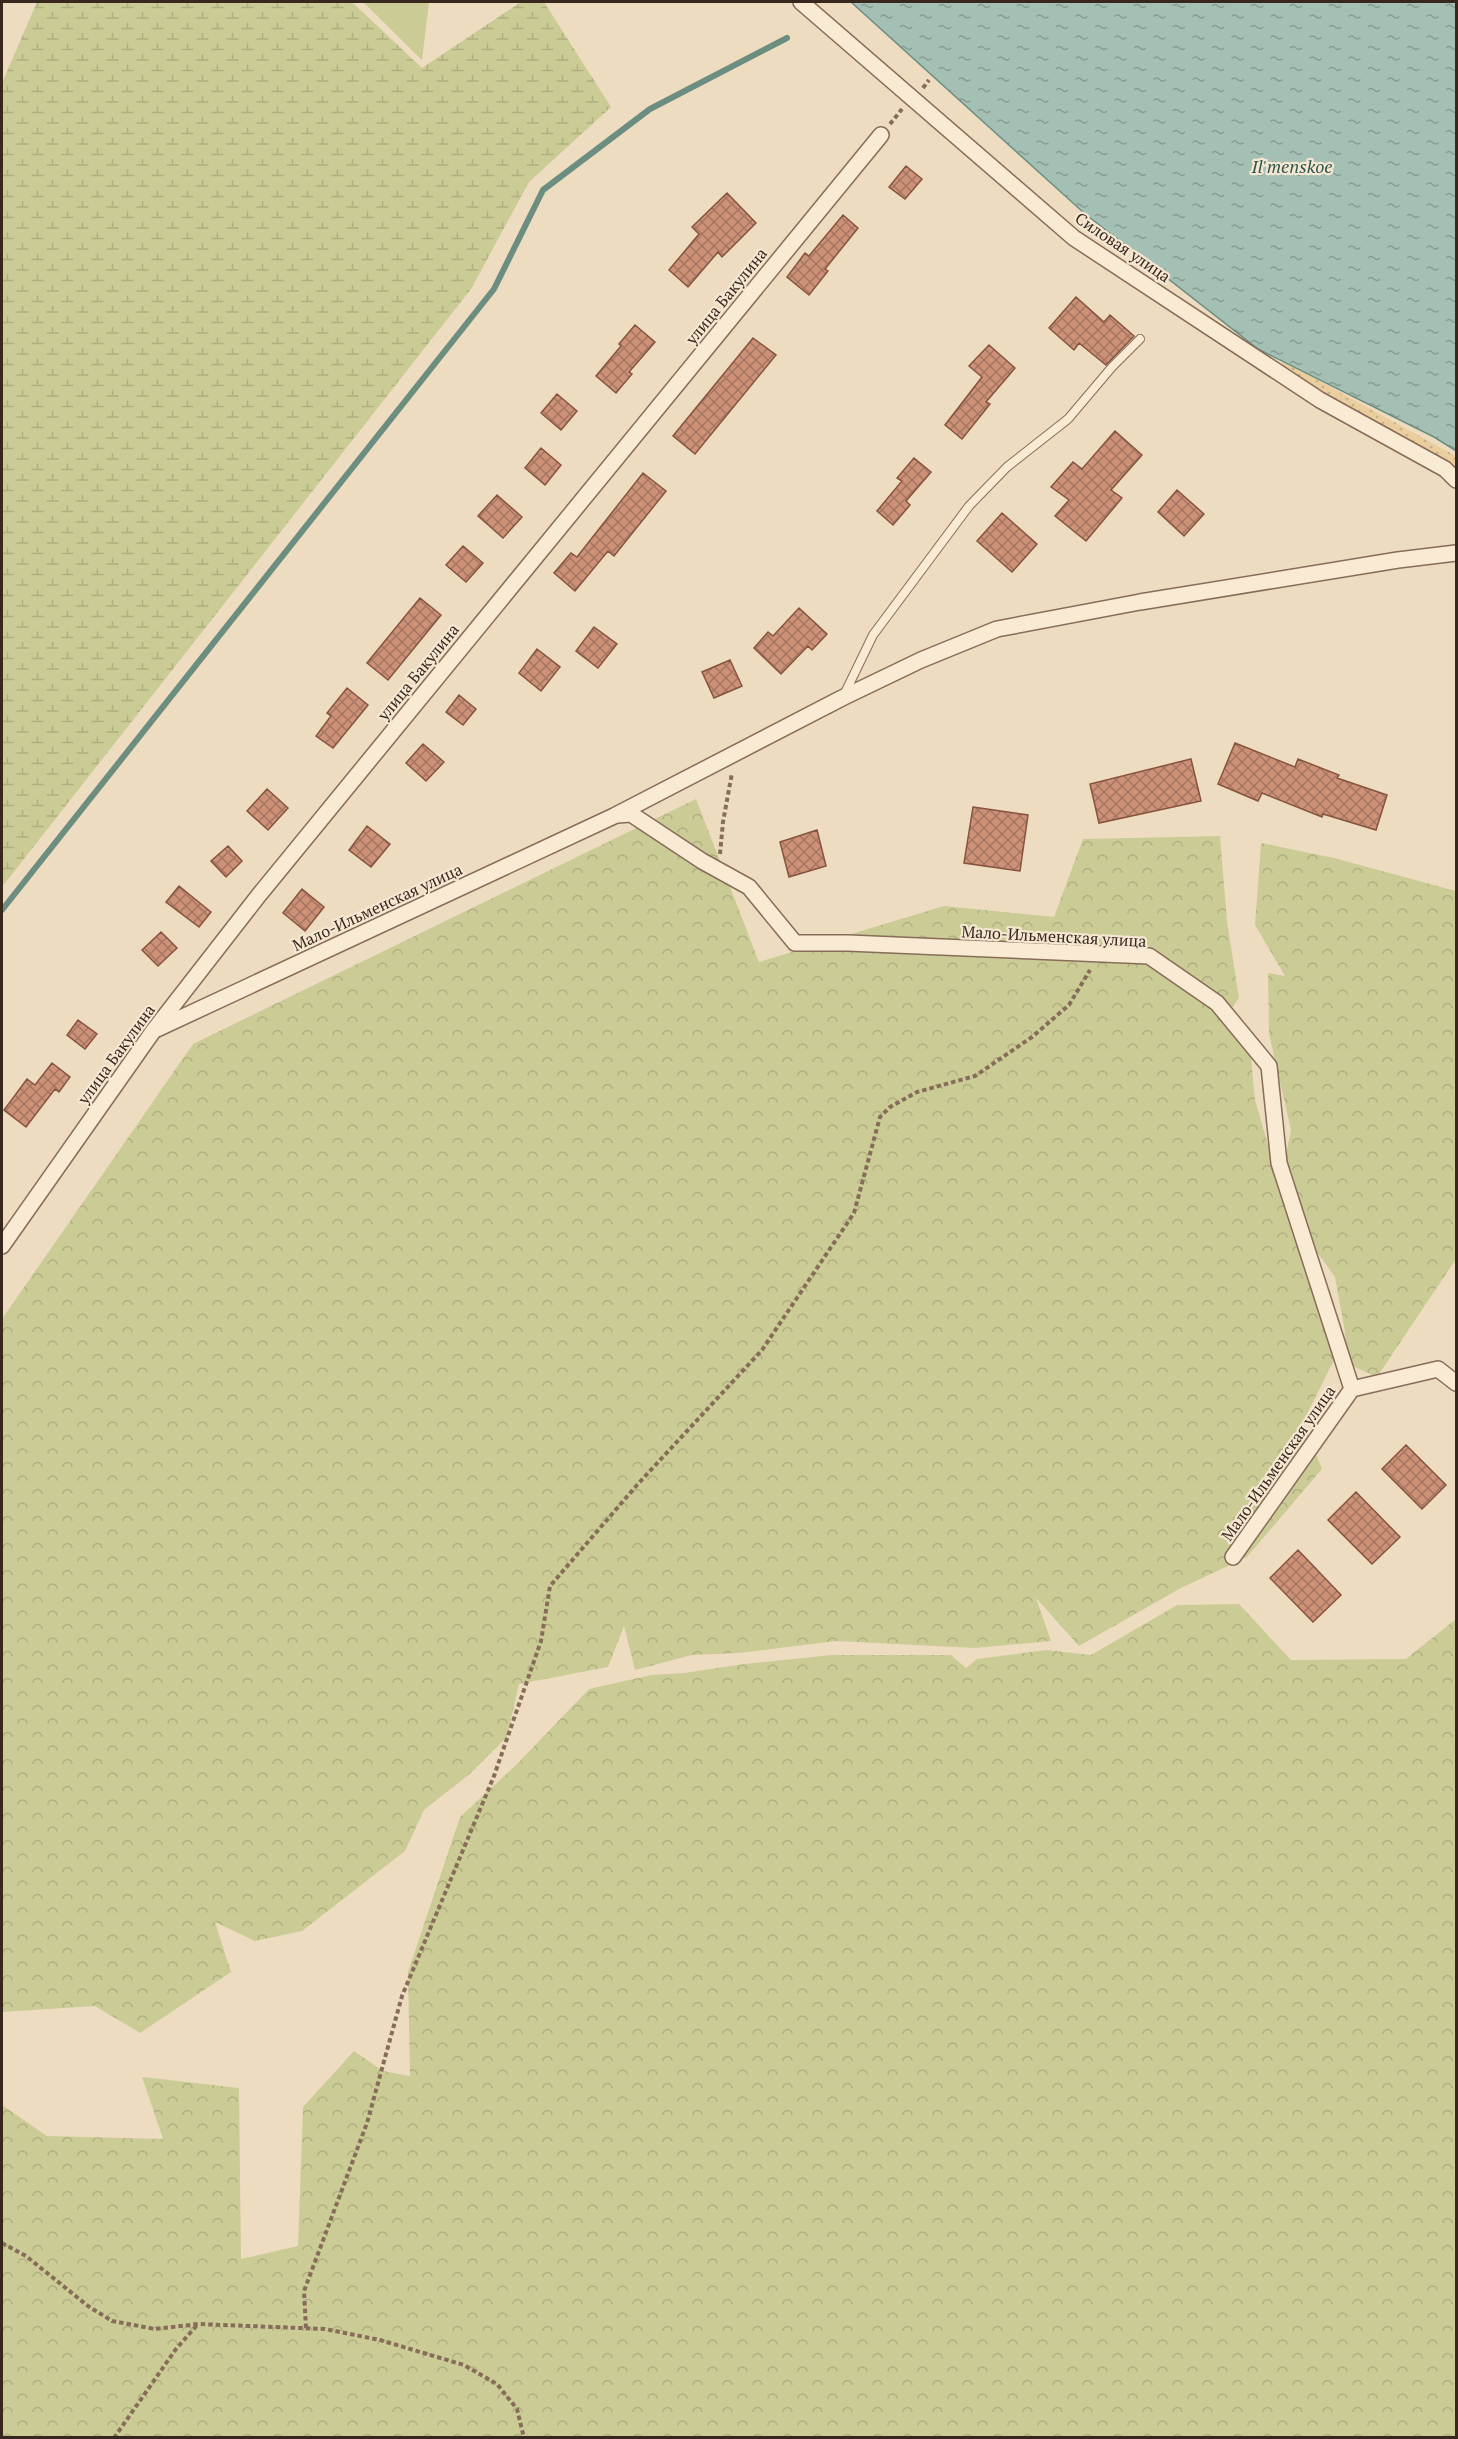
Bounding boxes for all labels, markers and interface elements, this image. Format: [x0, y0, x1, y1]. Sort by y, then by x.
water label: Il'menskoe [1251, 154, 1332, 178]
street label: Силовая улица [1071, 207, 1175, 287]
street label: улица Бакулина [680, 243, 772, 350]
street label: улица Бакулина [372, 619, 464, 726]
street label: Мало-Ильменская улица [288, 858, 466, 956]
street label: Мало-Ильменская улица [961, 920, 1147, 952]
street label: улица Бакулина [72, 1000, 160, 1109]
street label: Мало-Ильменская улица [1216, 1381, 1340, 1545]

